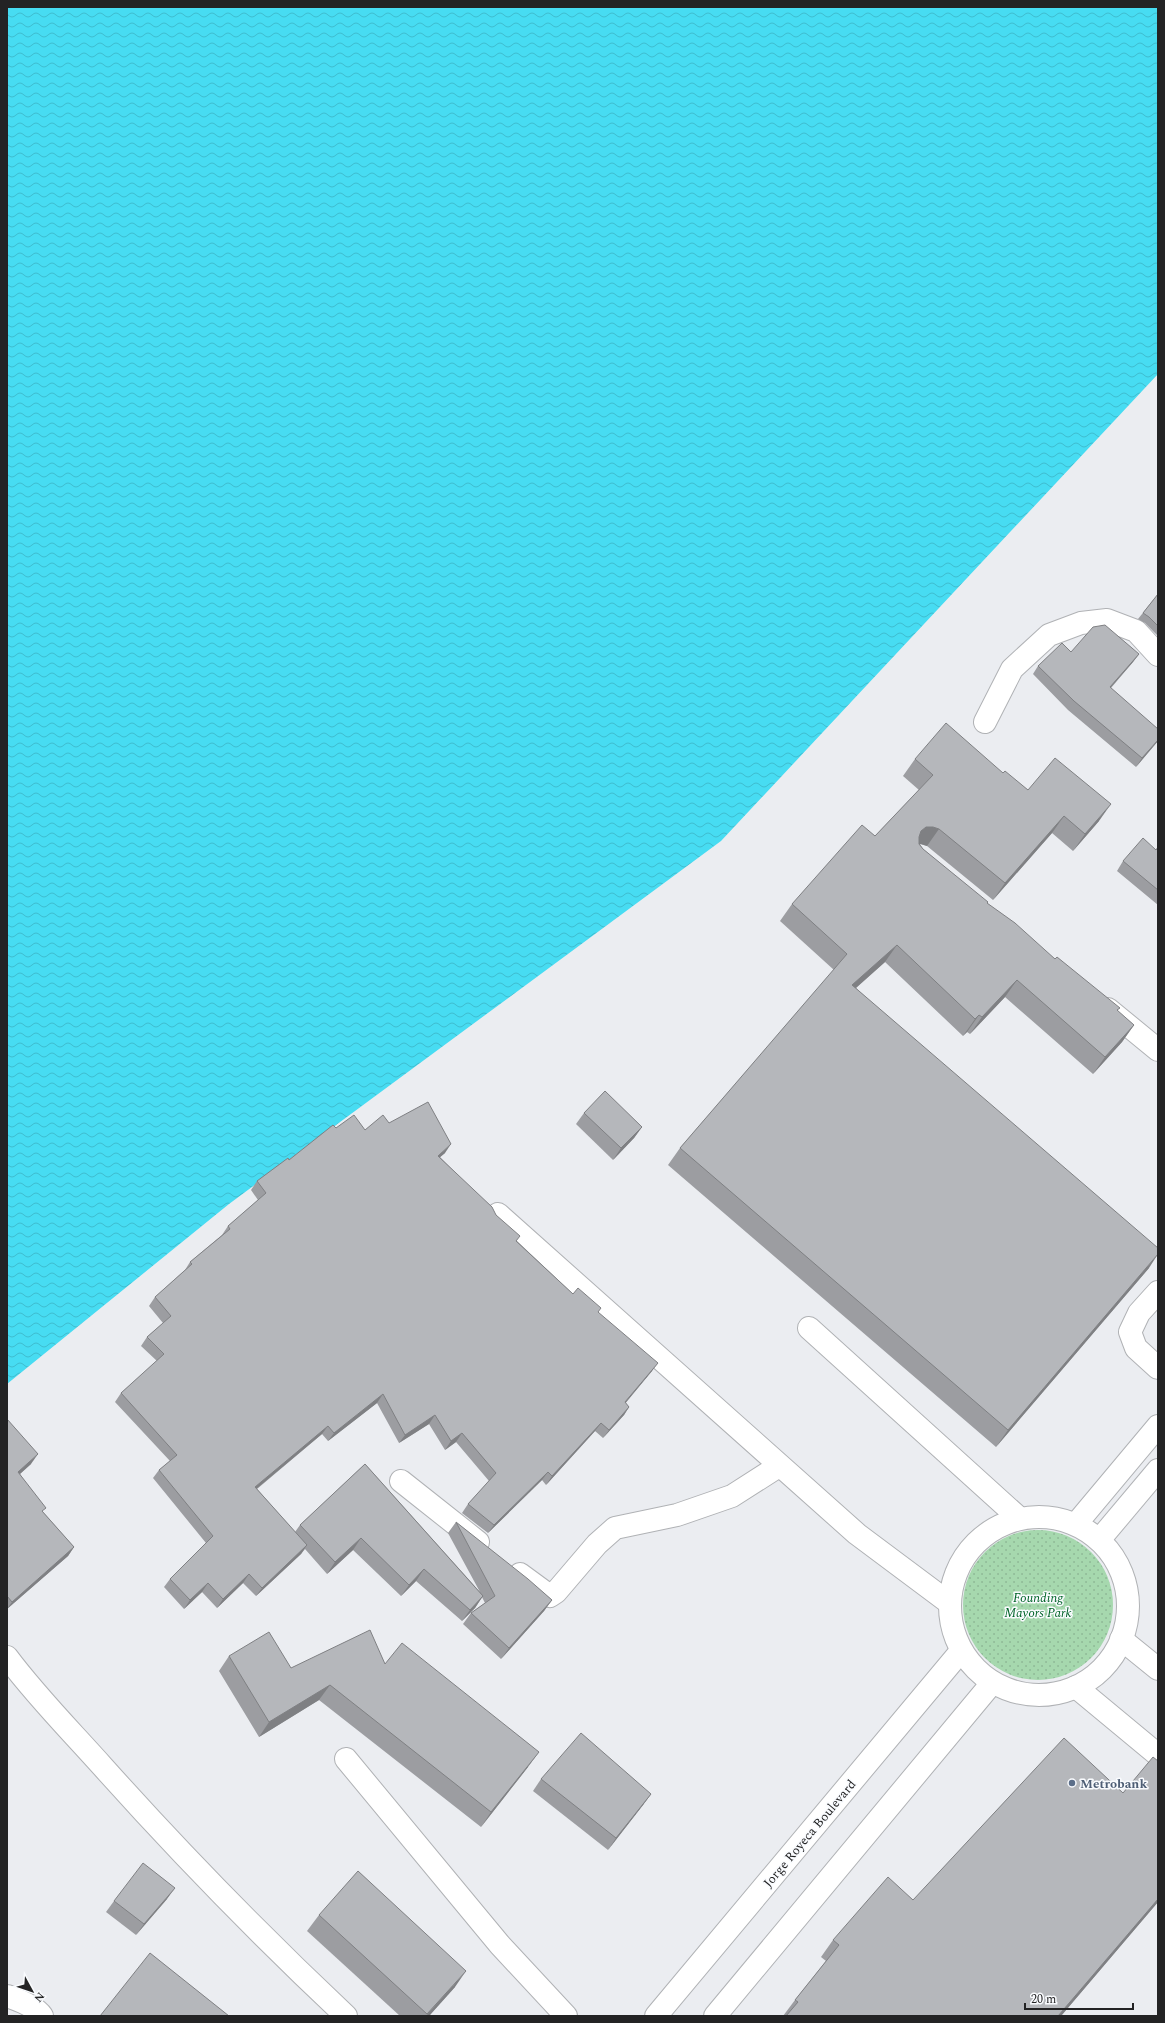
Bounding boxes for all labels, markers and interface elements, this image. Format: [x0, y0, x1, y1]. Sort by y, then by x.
park label: Founding Mayors Park [1004, 1588, 1072, 1623]
place label: Metrobank [1080, 1774, 1147, 1794]
street label: Jorge Royeca Boulevard [759, 1775, 861, 1892]
marker: Metrobank [1067, 1778, 1077, 1788]
north arrow [12, 1971, 52, 2011]
scale bar [1025, 1985, 1133, 2011]
text: N [30, 1988, 49, 2006]
text: 20 m [1031, 1990, 1056, 2009]

